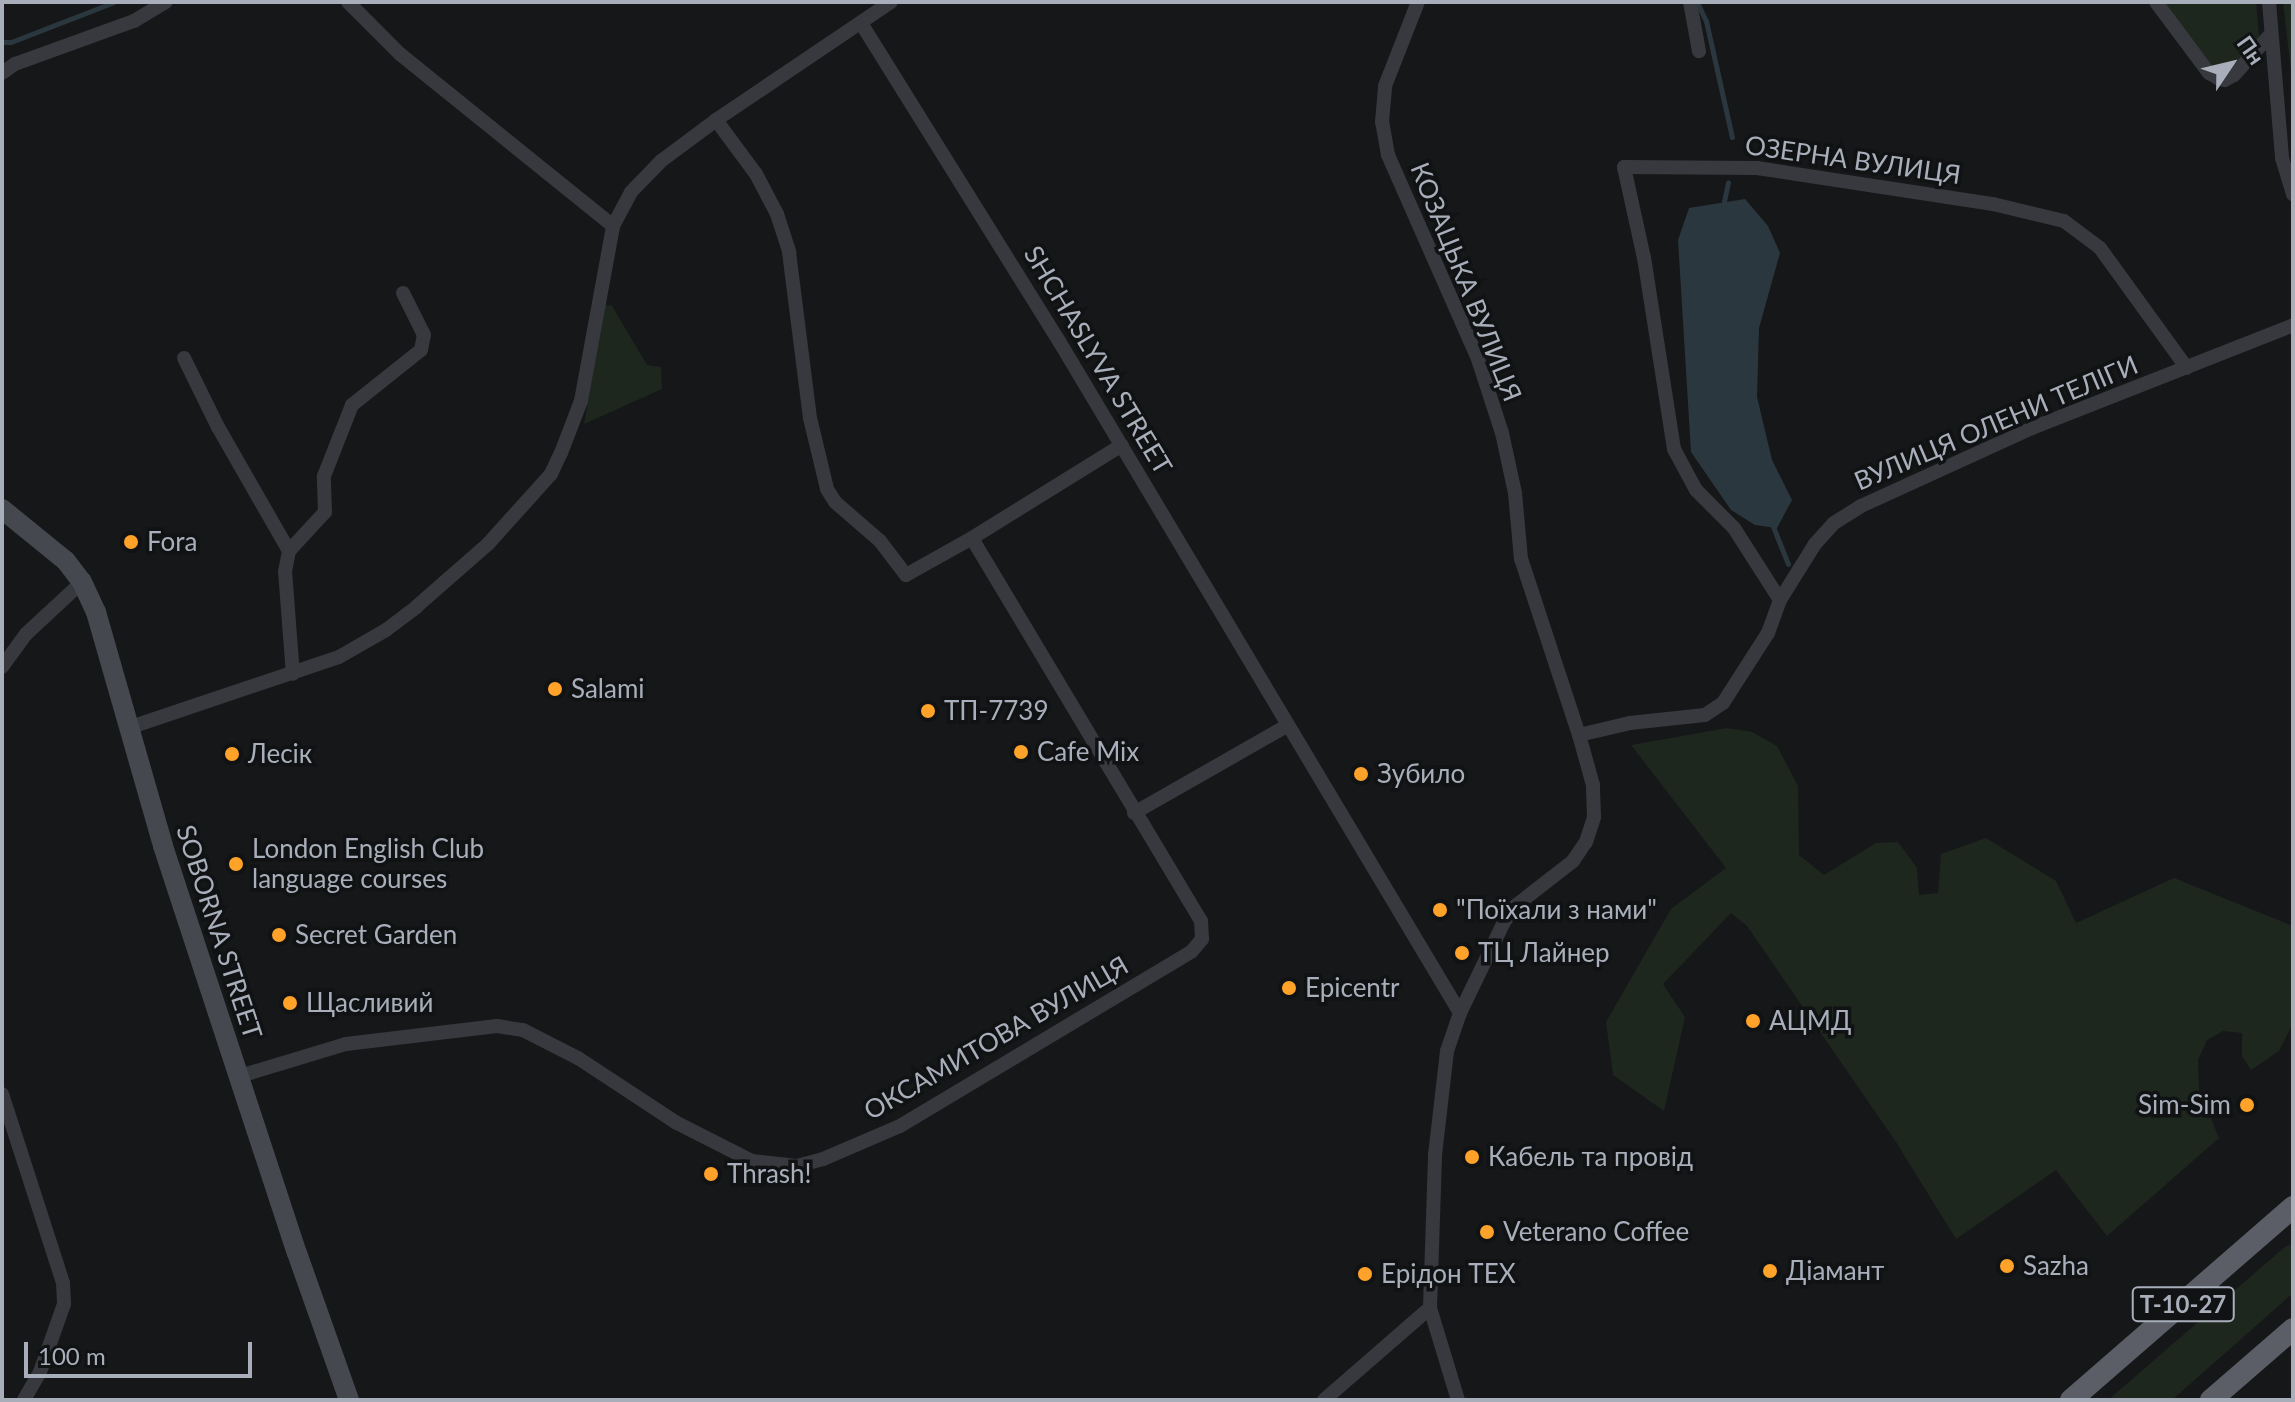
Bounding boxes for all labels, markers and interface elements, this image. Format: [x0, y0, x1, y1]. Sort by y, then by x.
north arrow [2191, 24, 2271, 104]
text: Пн [2232, 30, 2270, 69]
street label: ОЗЕРНА ВУЛИЦЯ [1743, 129, 1963, 191]
street label: КОЗАЦЬКА ВУЛИЦЯ [1404, 158, 1528, 406]
street label: SHCHASLYVA STREET [1017, 240, 1179, 480]
street label: ВУЛИЦЯ ОЛЕНИ ТЕЛІГИ [1850, 349, 2142, 497]
place label: Fora [147, 526, 197, 558]
marker: Fora [122, 533, 140, 551]
place label: Salami [571, 673, 645, 705]
marker: Salami [546, 680, 564, 698]
place label: ТП-7739 [944, 695, 1048, 727]
marker: ТП-7739 [919, 702, 937, 720]
place label: Cafe Mix [1037, 736, 1139, 768]
place label: Лесік [248, 738, 312, 770]
marker: Cafe Mix [1012, 743, 1030, 761]
marker: Лесік [223, 745, 241, 763]
place label: Зубило [1377, 758, 1465, 790]
marker: Зубило [1352, 765, 1370, 783]
street label: SOBORNA STREET [170, 821, 268, 1043]
place label: London English Club language courses [252, 833, 484, 894]
marker: London English Club language courses [227, 855, 245, 873]
place label: "Поїхали з нами" [1456, 894, 1657, 926]
marker: "Поїхали з нами" [1431, 901, 1449, 919]
place label: Secret Garden [295, 919, 457, 951]
marker: Secret Garden [270, 926, 288, 944]
place label: ТЦ Лайнер [1478, 937, 1610, 969]
marker: ТЦ Лайнер [1453, 944, 1471, 962]
street label: ОКСАМИТОВА ВУЛИЦЯ [858, 950, 1134, 1126]
place label: Epicentr [1305, 972, 1399, 1004]
marker: Epicentr [1280, 979, 1298, 997]
place label: Щасливий [306, 987, 433, 1019]
marker: Щасливий [281, 994, 299, 1012]
place label: АЦМД [1769, 1005, 1851, 1037]
marker: АЦМД [1744, 1012, 1762, 1030]
place label: Sim-Sim [2138, 1089, 2231, 1121]
marker: Sim-Sim [2238, 1096, 2256, 1114]
place label: Кабель та провід [1488, 1141, 1693, 1173]
marker: Кабель та провід [1463, 1148, 1481, 1166]
place label: Thrash! [727, 1158, 812, 1190]
marker: Thrash! [702, 1165, 720, 1183]
place label: Veterano Coffee [1503, 1216, 1689, 1248]
marker: Veterano Coffee [1478, 1223, 1496, 1241]
place label: Sazha [2023, 1250, 2089, 1282]
place label: Діамант [1786, 1255, 1884, 1287]
marker: Sazha [1998, 1257, 2016, 1275]
place label: Ерідон ТЕХ [1381, 1258, 1516, 1290]
marker: Діамант [1761, 1262, 1779, 1280]
marker: Ерідон ТЕХ [1356, 1265, 1374, 1283]
road number: Т-10-27 [2131, 1284, 2235, 1324]
scale bar [28, 1326, 256, 1376]
text: 100 m [38, 1341, 106, 1370]

